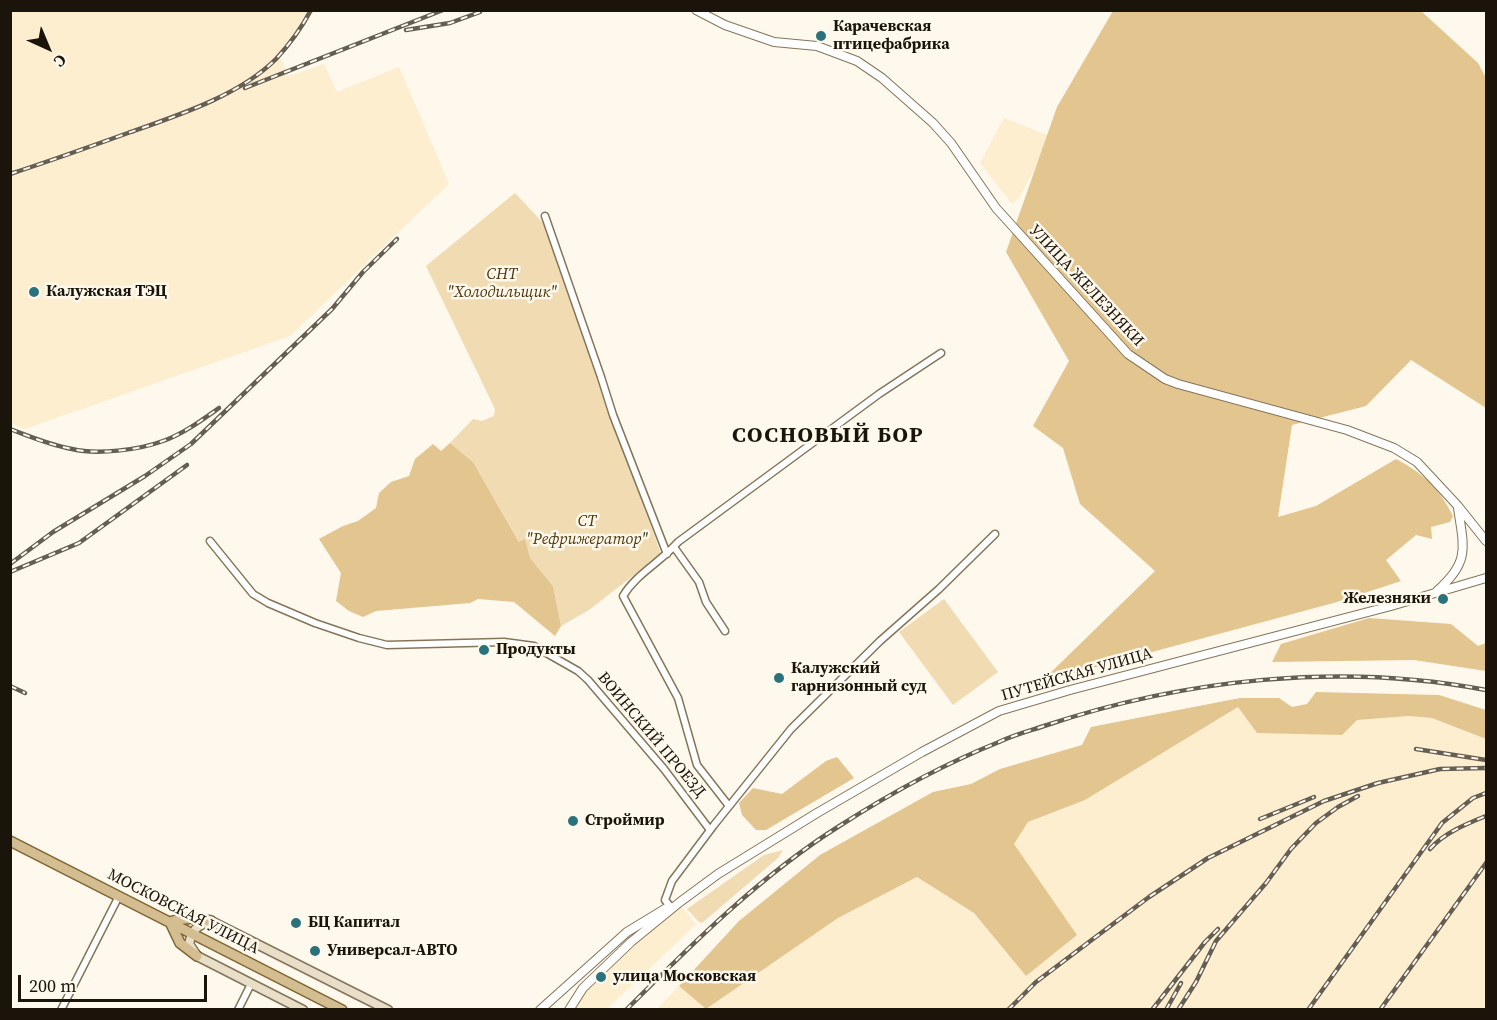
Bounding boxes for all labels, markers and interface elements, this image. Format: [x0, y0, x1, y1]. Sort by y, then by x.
place label: Карачевская птицефабрика [833, 17, 950, 55]
north arrow [18, 18, 78, 78]
marker: Карачевская птицефабрика [814, 29, 828, 43]
text: С [49, 50, 72, 72]
street label: УЛИЦА ЖЕЛЕЗНЯКИ [1025, 221, 1147, 351]
park label: СНТ "Холодильщик" [447, 265, 557, 303]
place label: Калужская ТЭЦ [46, 282, 167, 302]
marker: Калужская ТЭЦ [27, 285, 41, 299]
district label: СОСНОВЫЙ БОР [732, 423, 924, 449]
park label: СТ "Рефрижератор" [526, 512, 648, 550]
place label: Железняки [1343, 589, 1431, 609]
marker: Железняки [1436, 592, 1450, 606]
place label: Продукты [496, 640, 576, 660]
marker: Продукты [477, 643, 491, 657]
street label: ПУТЕЙСКАЯ УЛИЦА [999, 644, 1155, 706]
place label: Калужский гарнизонный суд [791, 659, 927, 697]
street label: ВОИНСКИЙ ПРОЕЗД [593, 668, 709, 802]
marker: Калужский гарнизонный суд [772, 671, 786, 685]
place label: Строймир [585, 811, 664, 831]
marker: Строймир [566, 814, 580, 828]
street label: МОСКОВСКАЯ УЛИЦА [104, 865, 262, 959]
place label: БЦ Капитал [308, 913, 400, 933]
marker: БЦ Капитал [289, 916, 303, 930]
place label: Универсал-АВТО [327, 941, 458, 961]
marker: Универсал-АВТО [308, 944, 322, 958]
scale bar [21, 963, 210, 1001]
place label: улица Московская [613, 967, 756, 987]
marker: улица Московская [594, 970, 608, 984]
text: 200 m [29, 973, 76, 998]

